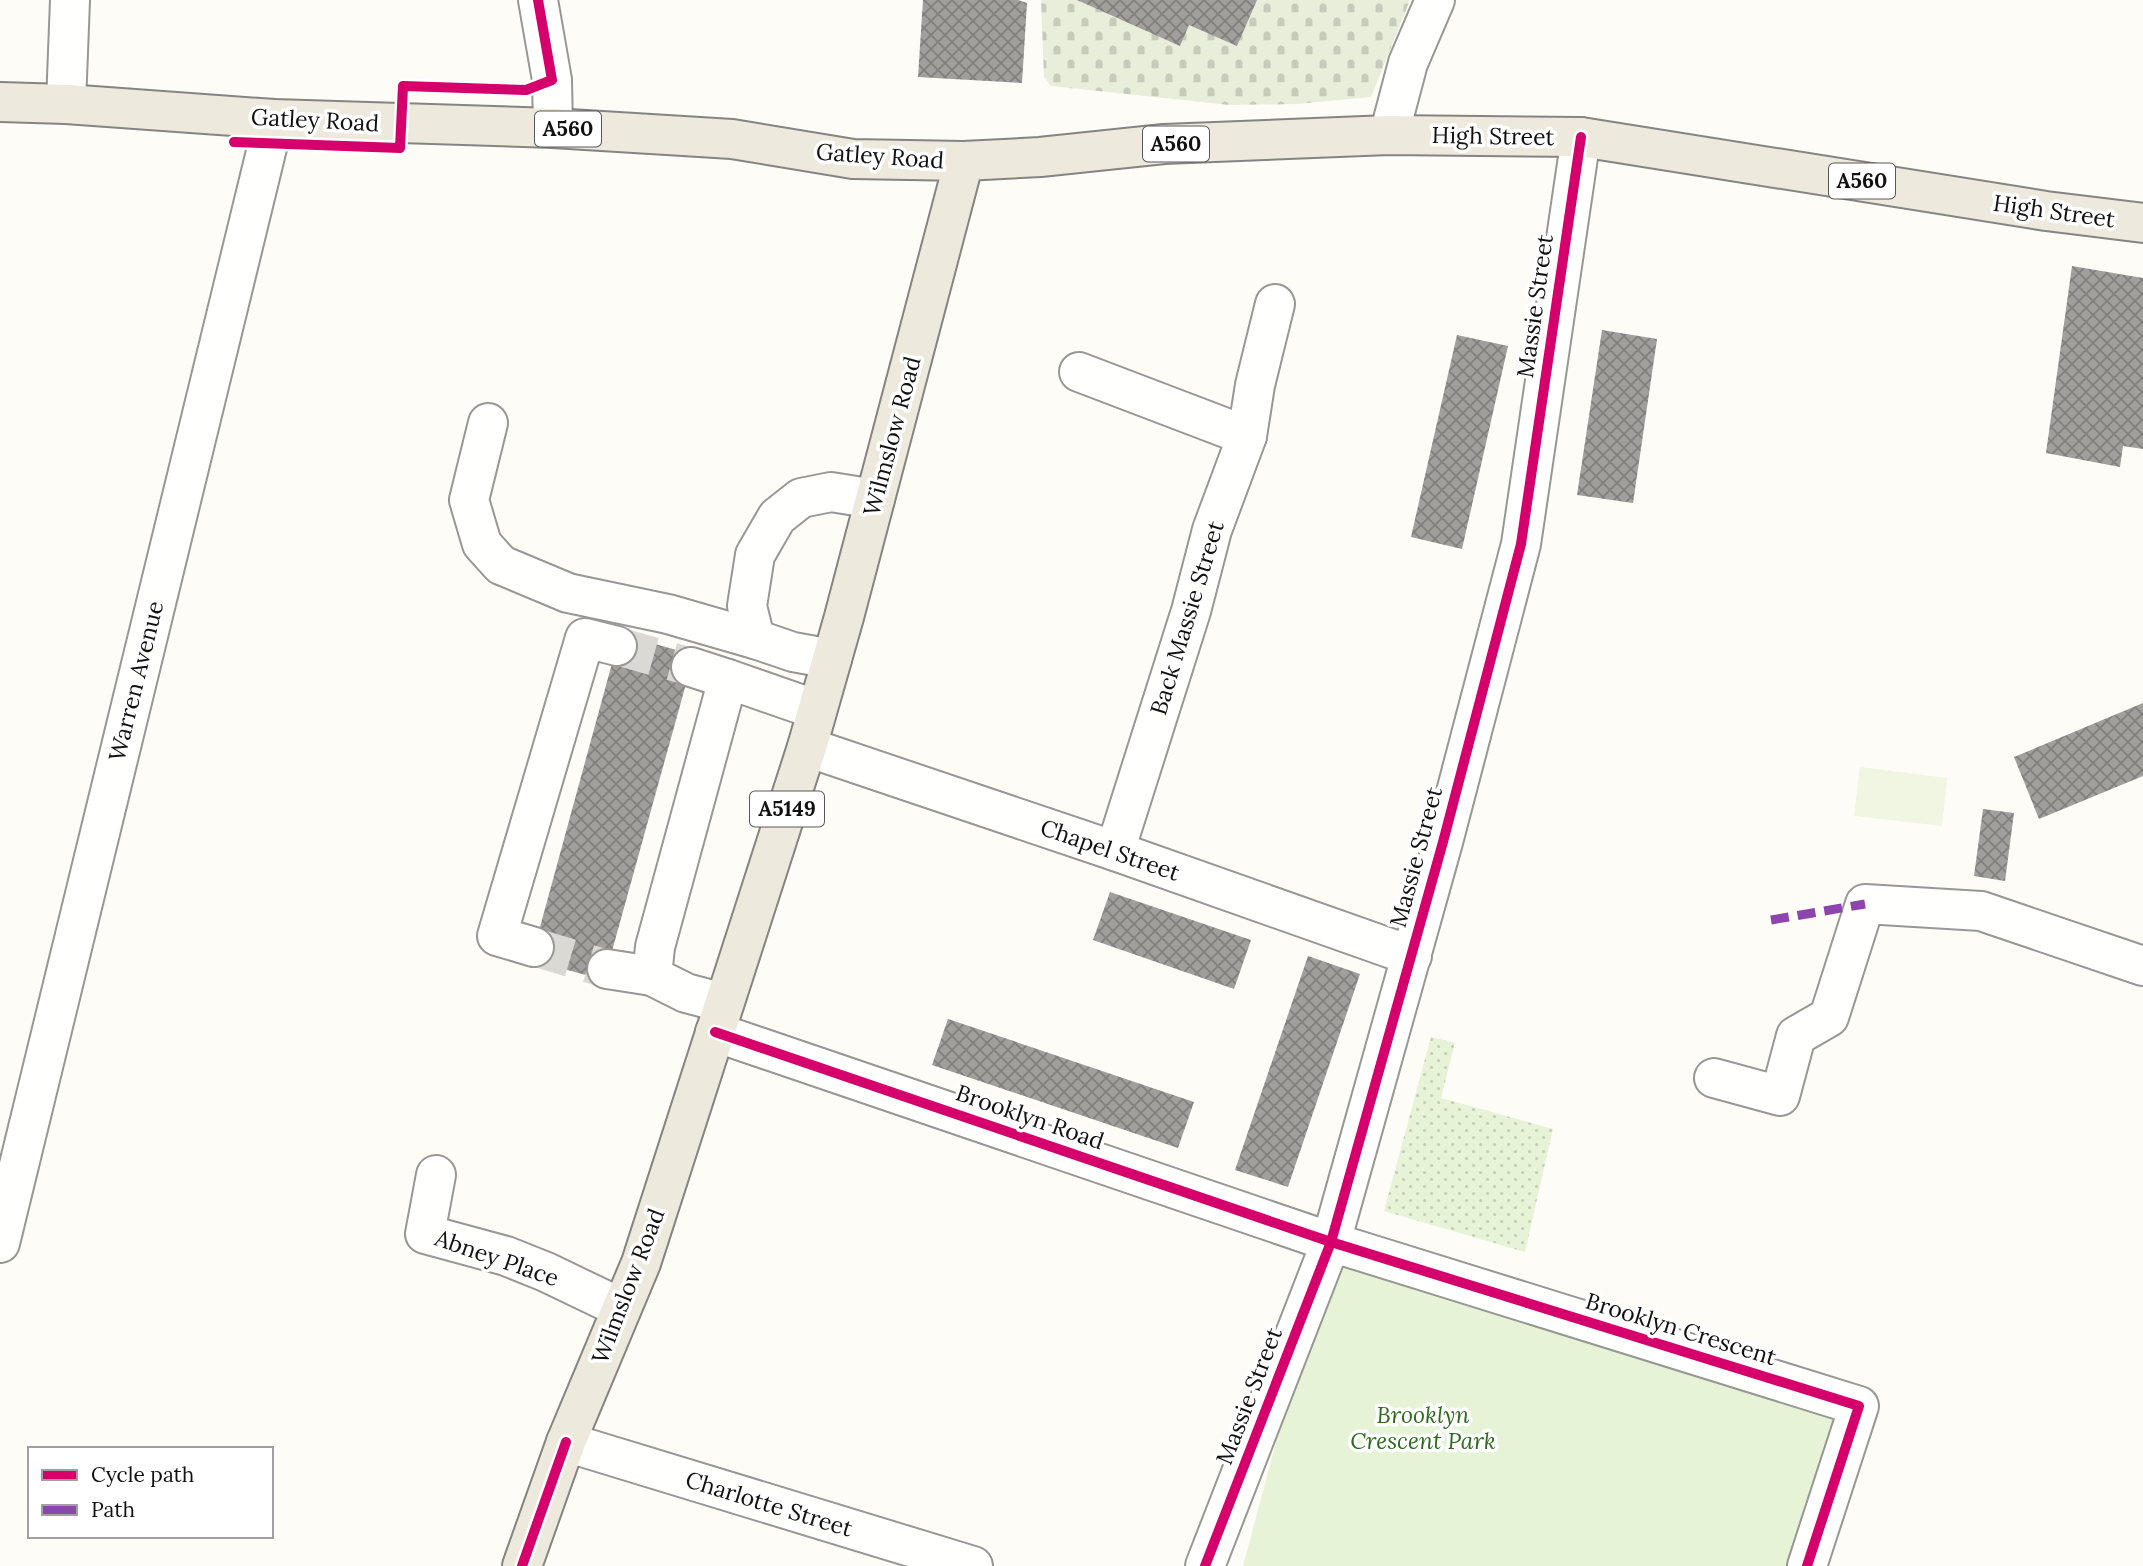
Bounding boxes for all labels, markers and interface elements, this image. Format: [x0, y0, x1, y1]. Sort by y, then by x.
street label: Gatley Road [250, 102, 380, 137]
road number: A560 [535, 111, 601, 146]
street label: High Street [1431, 120, 1555, 151]
road number: A560 [1143, 127, 1209, 162]
street label: Gatley Road [815, 137, 945, 174]
road number: A560 [1829, 164, 1895, 198]
street label: High Street [1991, 188, 2117, 233]
street label: Massie Street [1510, 232, 1559, 379]
street label: Wilmslow Road [856, 353, 927, 519]
street label: Back Massie Street [1143, 517, 1230, 718]
street label: Warren Avenue [102, 598, 169, 764]
street label: Massie Street [1383, 783, 1448, 930]
road number: A5149 [750, 792, 824, 826]
street label: Chapel Street [1037, 812, 1184, 887]
street label: Brooklyn Road [952, 1078, 1108, 1156]
street label: Wilmslow Road [585, 1204, 670, 1367]
street label: Abney Place [431, 1223, 563, 1292]
street label: Brooklyn Crescent [1582, 1286, 1780, 1371]
street label: Massie Street [1209, 1323, 1288, 1468]
park label: Brooklyn Crescent Park [1350, 1400, 1496, 1455]
legend [28, 1447, 273, 1538]
text: Cycle path [91, 1461, 194, 1488]
street label: Charlotte Street [682, 1464, 856, 1543]
text: Path [91, 1496, 135, 1523]

